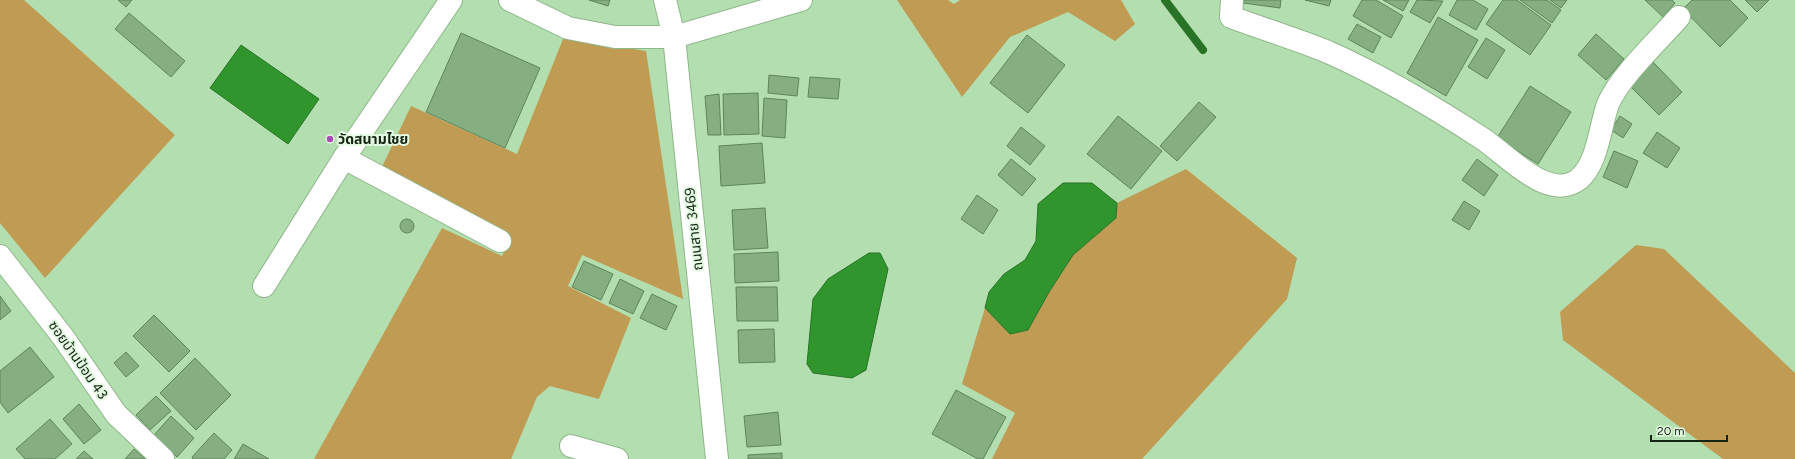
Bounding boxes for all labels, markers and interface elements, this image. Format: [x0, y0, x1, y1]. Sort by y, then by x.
place label: วัดสนามไชย [338, 131, 408, 148]
marker: วัดสนามไชย [325, 134, 335, 144]
street label: ถนนสาย 3469 [681, 187, 707, 271]
street label: ซอยบ้านป้อม 43 [45, 318, 111, 402]
scale bar [1651, 417, 1727, 443]
text: 20 m [1657, 424, 1685, 438]

